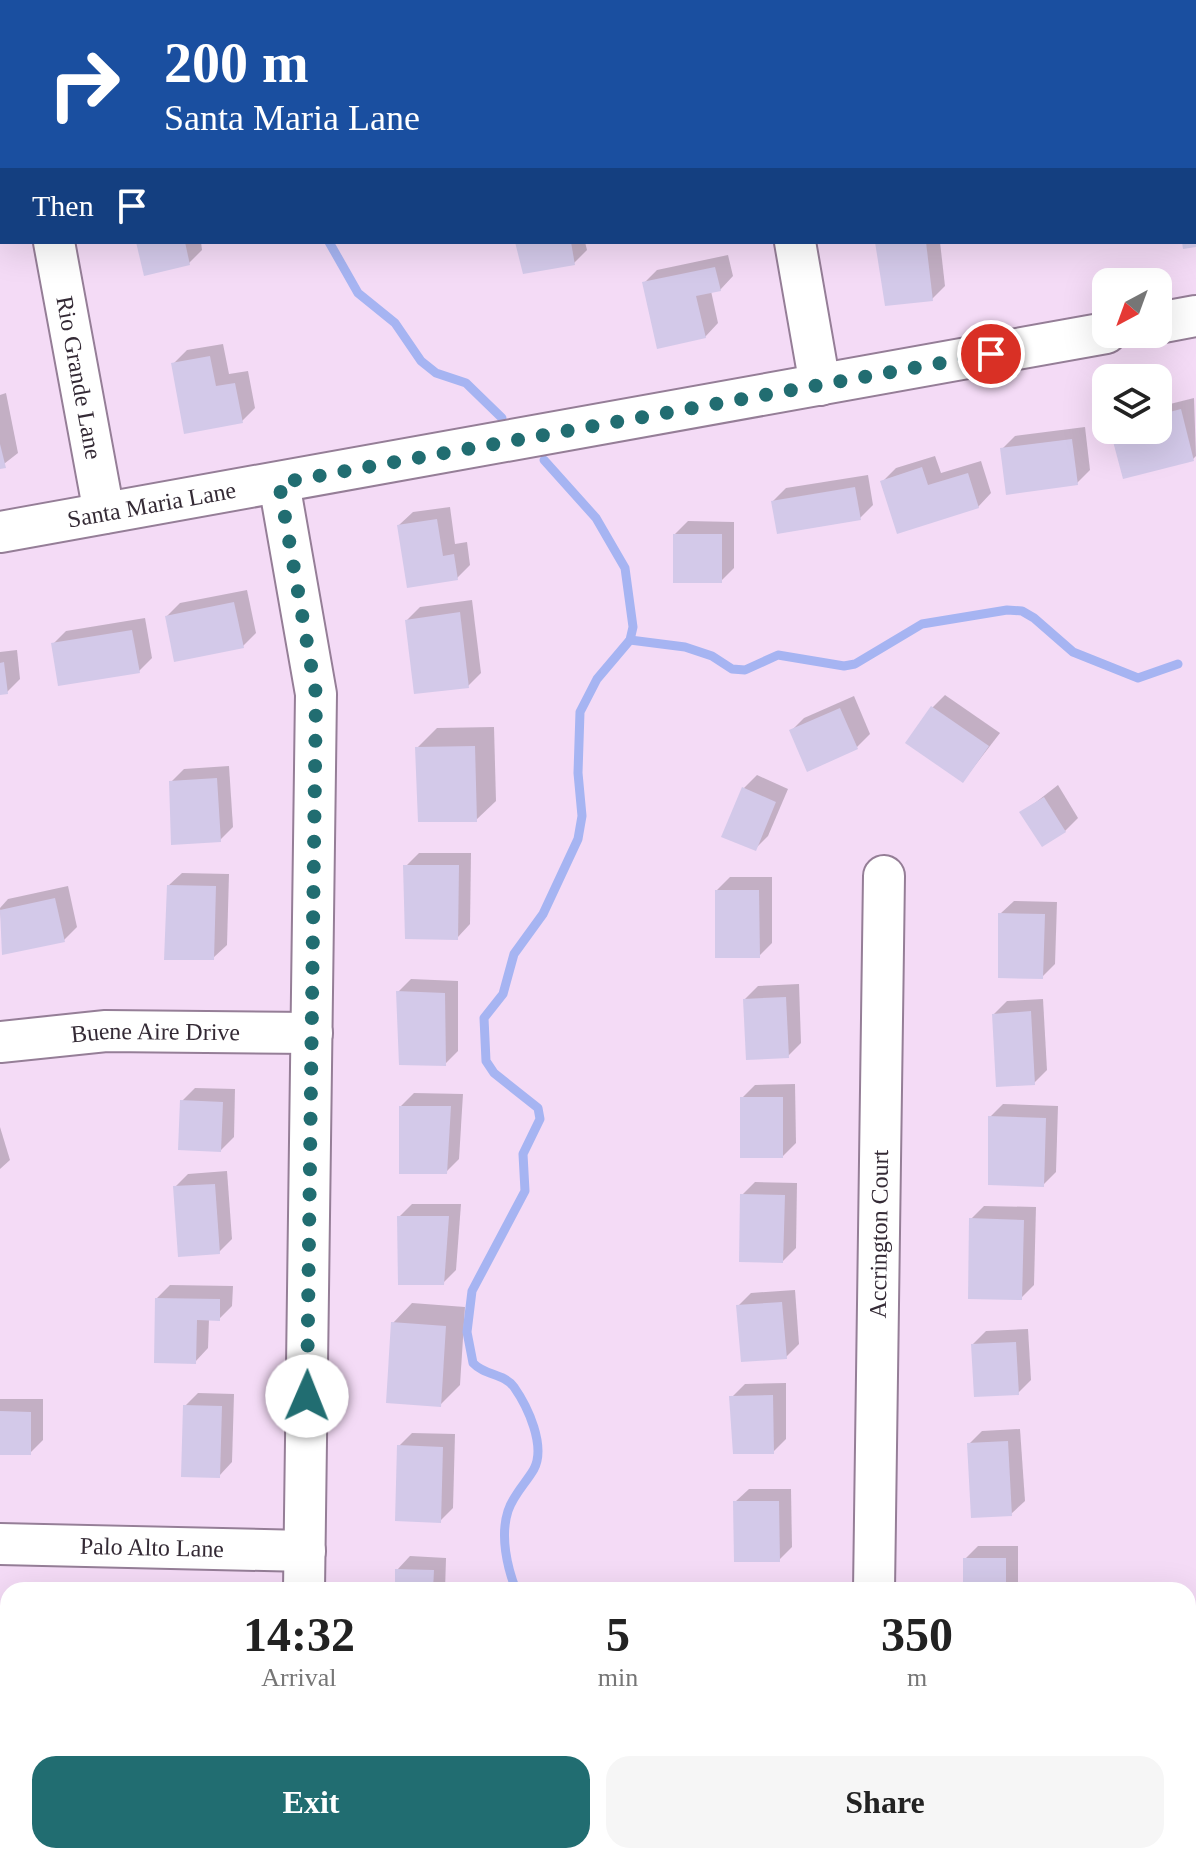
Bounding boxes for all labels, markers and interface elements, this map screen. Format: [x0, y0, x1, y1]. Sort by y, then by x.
icon: right [32, 32, 136, 136]
text: 200 m [164, 32, 309, 94]
text: Santa Maria Lane [164, 98, 420, 138]
icon: arrive [110, 184, 154, 228]
text: Then [32, 189, 94, 222]
north arrow [1092, 268, 1172, 348]
map controls [1092, 268, 1172, 444]
street label: Rio Grande Lane [51, 294, 107, 461]
pin [957, 320, 1025, 388]
icon: arrive [969, 332, 1013, 376]
button: layers [1092, 364, 1172, 444]
street label: Santa Maria Lane [65, 477, 238, 533]
street label: Buene Aire Drive [70, 1018, 240, 1048]
street label: Accrington Court [865, 1149, 893, 1319]
position arrow [265, 1354, 349, 1438]
street label: Palo Alto Lane [80, 1533, 224, 1562]
text: 14:32 [243, 1608, 355, 1661]
text: 5 [606, 1608, 630, 1661]
text: 350 [881, 1608, 953, 1661]
text: Arrival [261, 1663, 336, 1692]
text: min [598, 1663, 638, 1692]
text: m [907, 1663, 927, 1692]
button: Exit [32, 1756, 590, 1848]
button: Share [606, 1756, 1164, 1848]

